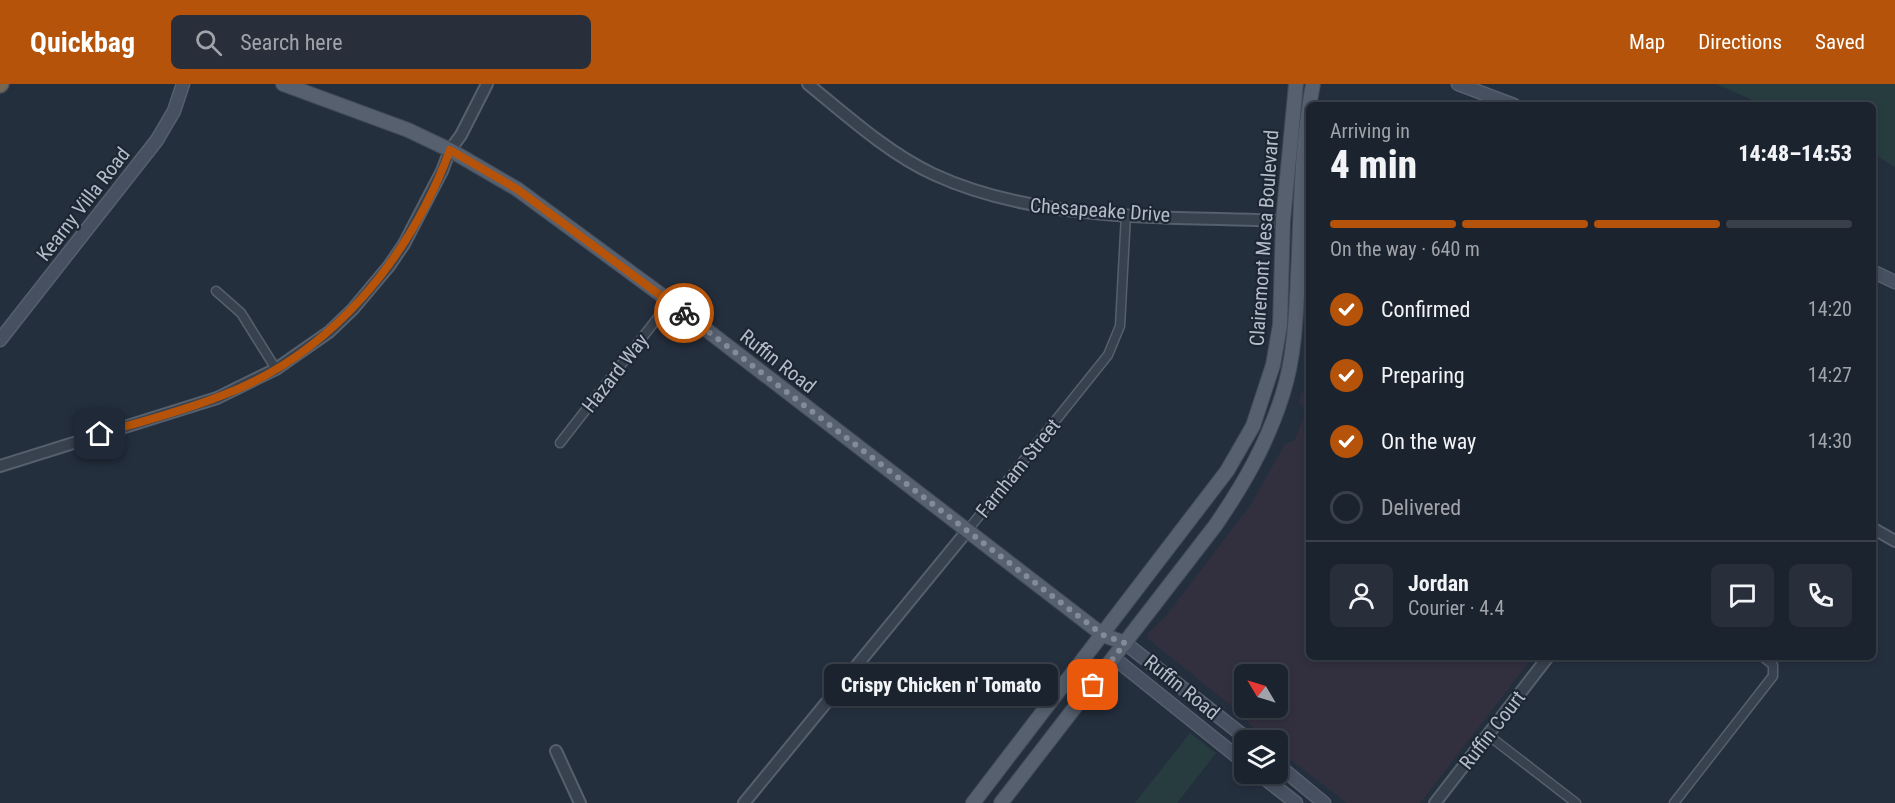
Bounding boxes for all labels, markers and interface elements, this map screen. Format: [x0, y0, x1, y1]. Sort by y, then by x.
search box [171, 15, 591, 69]
text: Quickbag [30, 26, 135, 59]
icon: search [192, 26, 225, 59]
text: Search here [240, 30, 342, 55]
text: Map [1629, 30, 1665, 54]
text: Directions [1698, 30, 1782, 54]
text: Saved [1815, 30, 1865, 54]
text: Arriving in [1330, 119, 1410, 143]
street label: Clairemont Mesa Boulevard [1244, 129, 1284, 347]
text: 14:48–14:53 [1738, 141, 1852, 166]
street label: Kearny Villa Road [31, 142, 135, 266]
text: 4 min [1330, 142, 1417, 188]
street label: Chesapeake Drive [1029, 193, 1171, 227]
text: On the way · 640 m [1330, 237, 1480, 261]
courier [654, 283, 714, 343]
icon: check [1330, 293, 1363, 326]
icon: bike [668, 297, 701, 330]
text: Confirmed [1381, 297, 1470, 322]
text: 14:20 [1808, 297, 1852, 321]
street label: Ruffin Road [735, 324, 821, 398]
street label: Hazard Way [577, 329, 653, 417]
icon: check [1330, 359, 1363, 392]
text: Preparing [1381, 363, 1465, 388]
text: 14:27 [1808, 363, 1852, 387]
pin [74, 408, 125, 459]
street label: Farnham Street [971, 414, 1065, 522]
icon: home [83, 417, 116, 450]
icon: check [1330, 425, 1363, 458]
text: On the way [1381, 429, 1476, 454]
text: 14:30 [1808, 429, 1852, 453]
text: Delivered [1381, 495, 1461, 520]
button: person [1330, 564, 1393, 627]
button: chat [1711, 564, 1774, 627]
button: phone [1789, 564, 1852, 627]
text: Jordan [1408, 571, 1469, 596]
text: Courier · 4.4 [1408, 596, 1504, 620]
street label: Ruffin Road [1140, 649, 1224, 725]
pin [1067, 659, 1118, 710]
callout: Crispy Chicken n' Tomato [823, 664, 1057, 706]
north arrow [1234, 664, 1288, 718]
map controls [1234, 664, 1288, 784]
icon: bag [1076, 668, 1109, 701]
text: Crispy Chicken n' Tomato [841, 673, 1041, 697]
street label: Ruffin Court [1454, 686, 1530, 774]
button: layers [1234, 730, 1288, 784]

